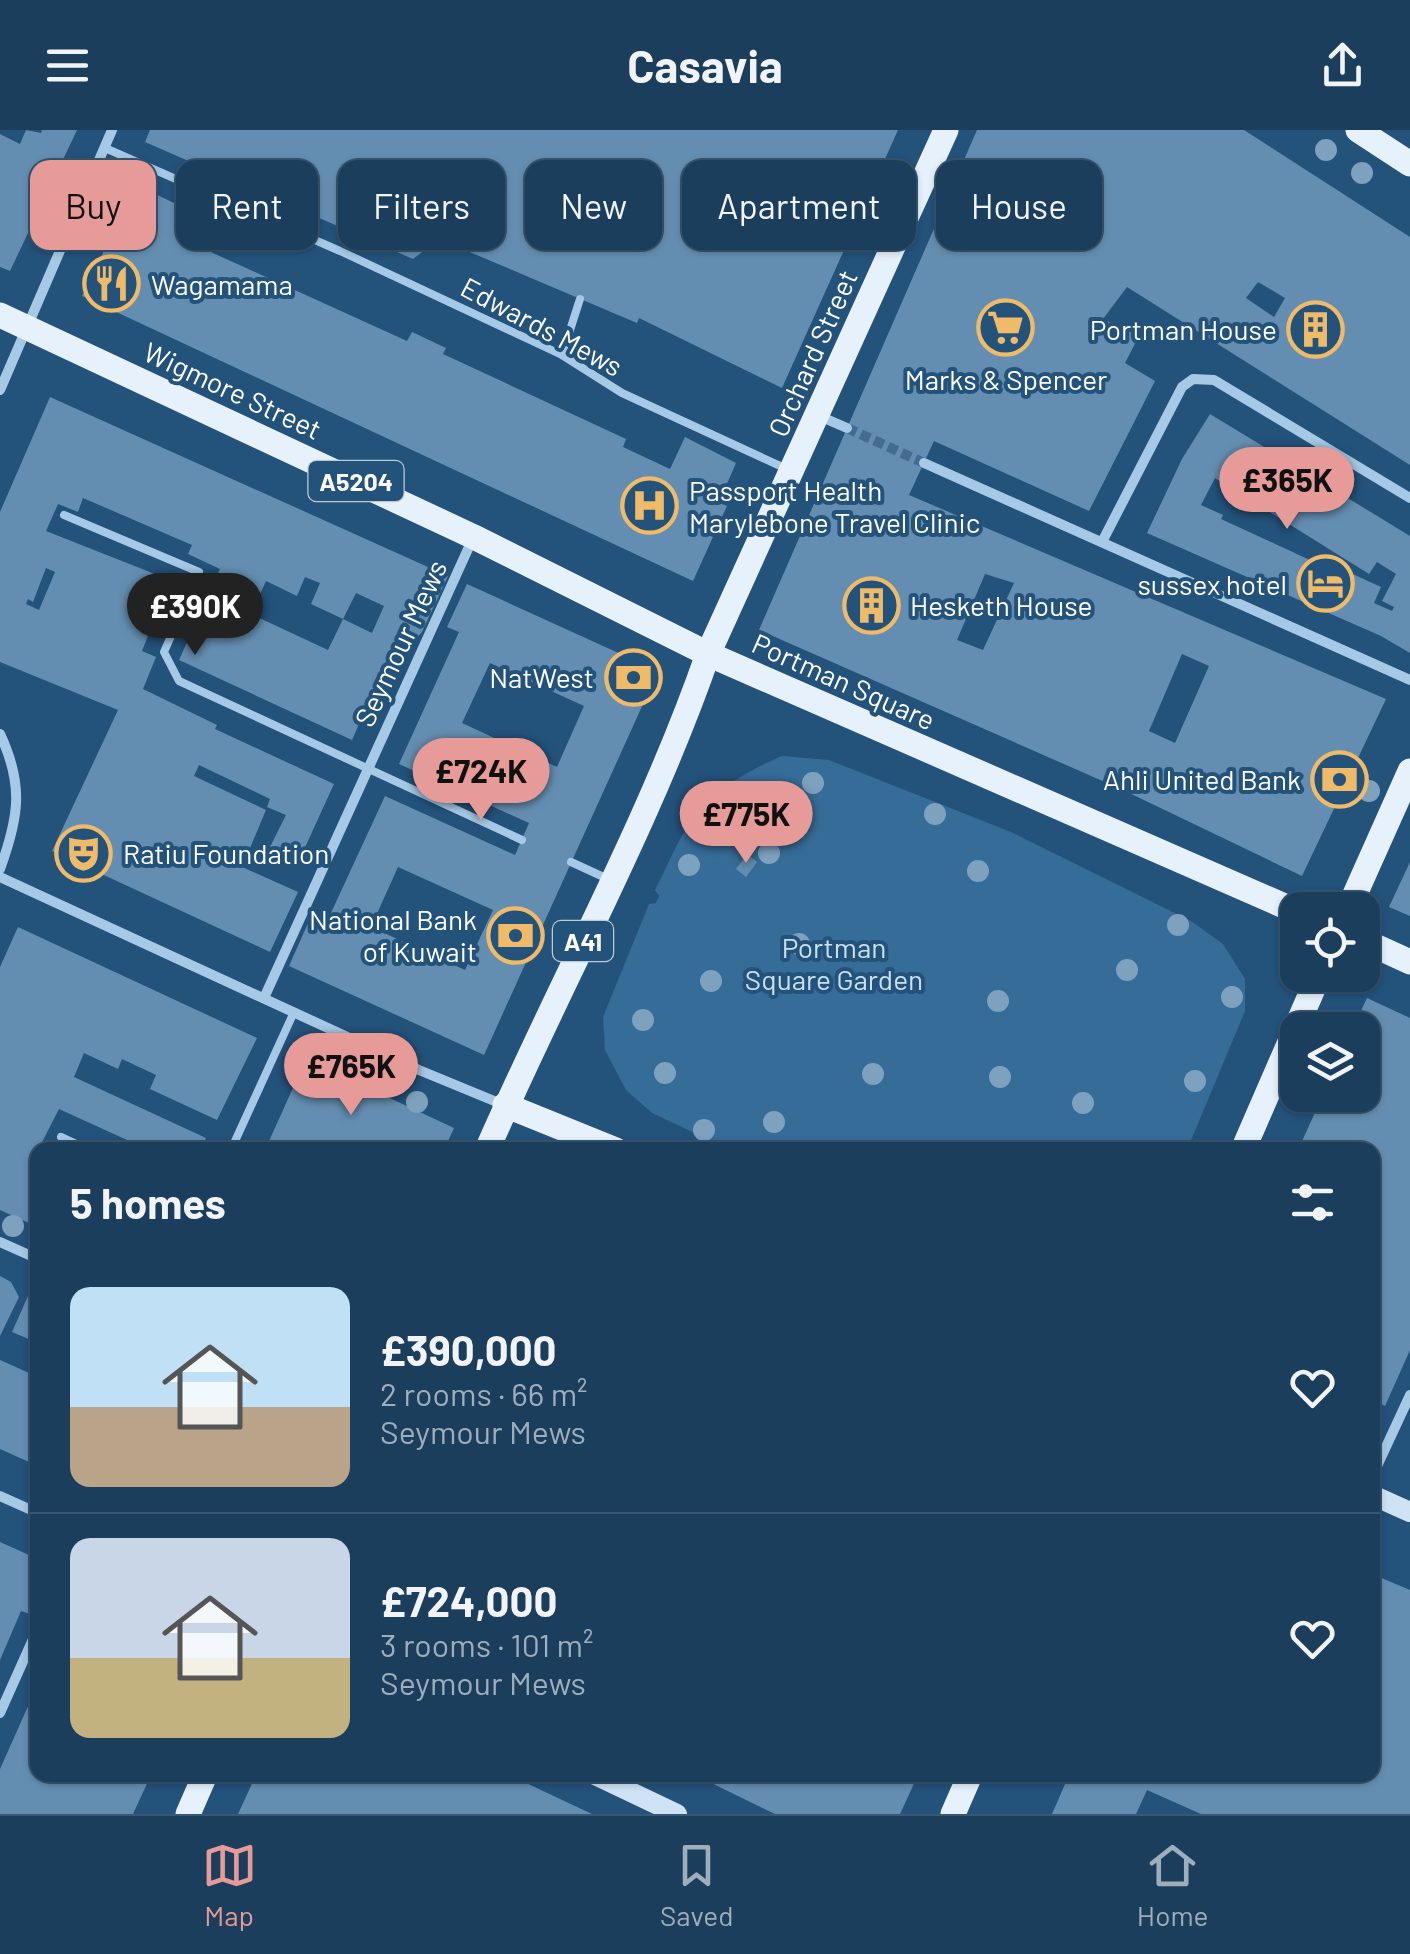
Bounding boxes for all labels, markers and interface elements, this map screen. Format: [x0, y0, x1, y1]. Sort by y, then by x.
icon: menu [40, 38, 95, 93]
text: Casavia [627, 38, 783, 92]
icon: share [1315, 38, 1370, 93]
chip: Buy [30, 160, 156, 250]
chip: Rent [176, 160, 318, 250]
chip: Filters [338, 160, 505, 250]
chip: New [525, 160, 662, 250]
chip: Apartment [682, 160, 916, 250]
chip: House [936, 160, 1102, 250]
restaurant icon: Wagamama [82, 254, 142, 314]
street label: Orchard Street [760, 264, 864, 442]
place label: Wagamama [151, 267, 293, 301]
street label: Edwards Mews [455, 269, 629, 383]
supermarket icon: Marks & Spencer [976, 298, 1036, 358]
building icon: Portman House [1286, 299, 1346, 359]
place label: Portman House [1090, 312, 1277, 346]
street label: Wigmore Street [139, 334, 327, 446]
place label: Marks & Spencer [905, 362, 1107, 396]
pin: £365K [1217, 447, 1357, 532]
text: £365K [1241, 460, 1333, 498]
road number: A5204 [308, 461, 404, 501]
place label: Passport Health Marylebone Travel Clinic [689, 473, 980, 539]
hospital icon: Passport Health Marylebone Travel Clinic [620, 476, 680, 536]
street label: Seymour Mews [347, 554, 453, 732]
hotel icon: sussex hotel [1296, 554, 1356, 614]
place label: sussex hotel [1137, 567, 1287, 601]
pin: £390K [125, 573, 265, 658]
building icon: Hesketh House [841, 575, 901, 635]
text: £390K [149, 586, 241, 624]
place label: Hesketh House [910, 588, 1093, 622]
street label: Portman Square [747, 626, 941, 736]
bank icon: NatWest [603, 647, 663, 707]
place label: NatWest [489, 660, 594, 694]
pin: £724K [411, 738, 551, 823]
bank icon: Ahli United Bank [1310, 749, 1370, 809]
text: £724K [435, 751, 527, 789]
place label: Ahli United Bank [1103, 762, 1301, 796]
pin: £775K [676, 781, 816, 866]
text: £775K [702, 794, 790, 832]
theatre icon: Ratiu Foundation [54, 823, 114, 883]
place label: Ratiu Foundation [123, 836, 329, 870]
map controls [1280, 892, 1380, 1112]
button: locate [1280, 892, 1380, 992]
place label: National Bank of Kuwait [309, 902, 477, 968]
bank icon: National Bank of Kuwait [486, 905, 546, 965]
road number: A41 [553, 921, 613, 961]
park label: Portman Square Garden [745, 930, 923, 996]
button: layers [1280, 1012, 1380, 1112]
pin: £765K [281, 1033, 421, 1118]
text: £765K [306, 1046, 396, 1084]
icon: filters [1285, 1175, 1340, 1230]
text: 5 homes [70, 1177, 226, 1227]
text: £390,000 [380, 1324, 557, 1374]
icon: home [150, 1327, 270, 1447]
icon: heart [1285, 1360, 1340, 1415]
text: 2 rooms · 66 m² [380, 1374, 588, 1412]
text: Seymour Mews [380, 1412, 586, 1450]
text: £724,000 [380, 1575, 557, 1625]
icon: home [150, 1578, 270, 1698]
icon: heart [1285, 1611, 1340, 1666]
text: 3 rooms · 101 m² [380, 1625, 594, 1663]
text: Seymour Mews [380, 1663, 586, 1701]
tab: Map [202, 1838, 257, 1932]
tab: Saved [660, 1838, 734, 1932]
tab: Home [1137, 1838, 1208, 1932]

